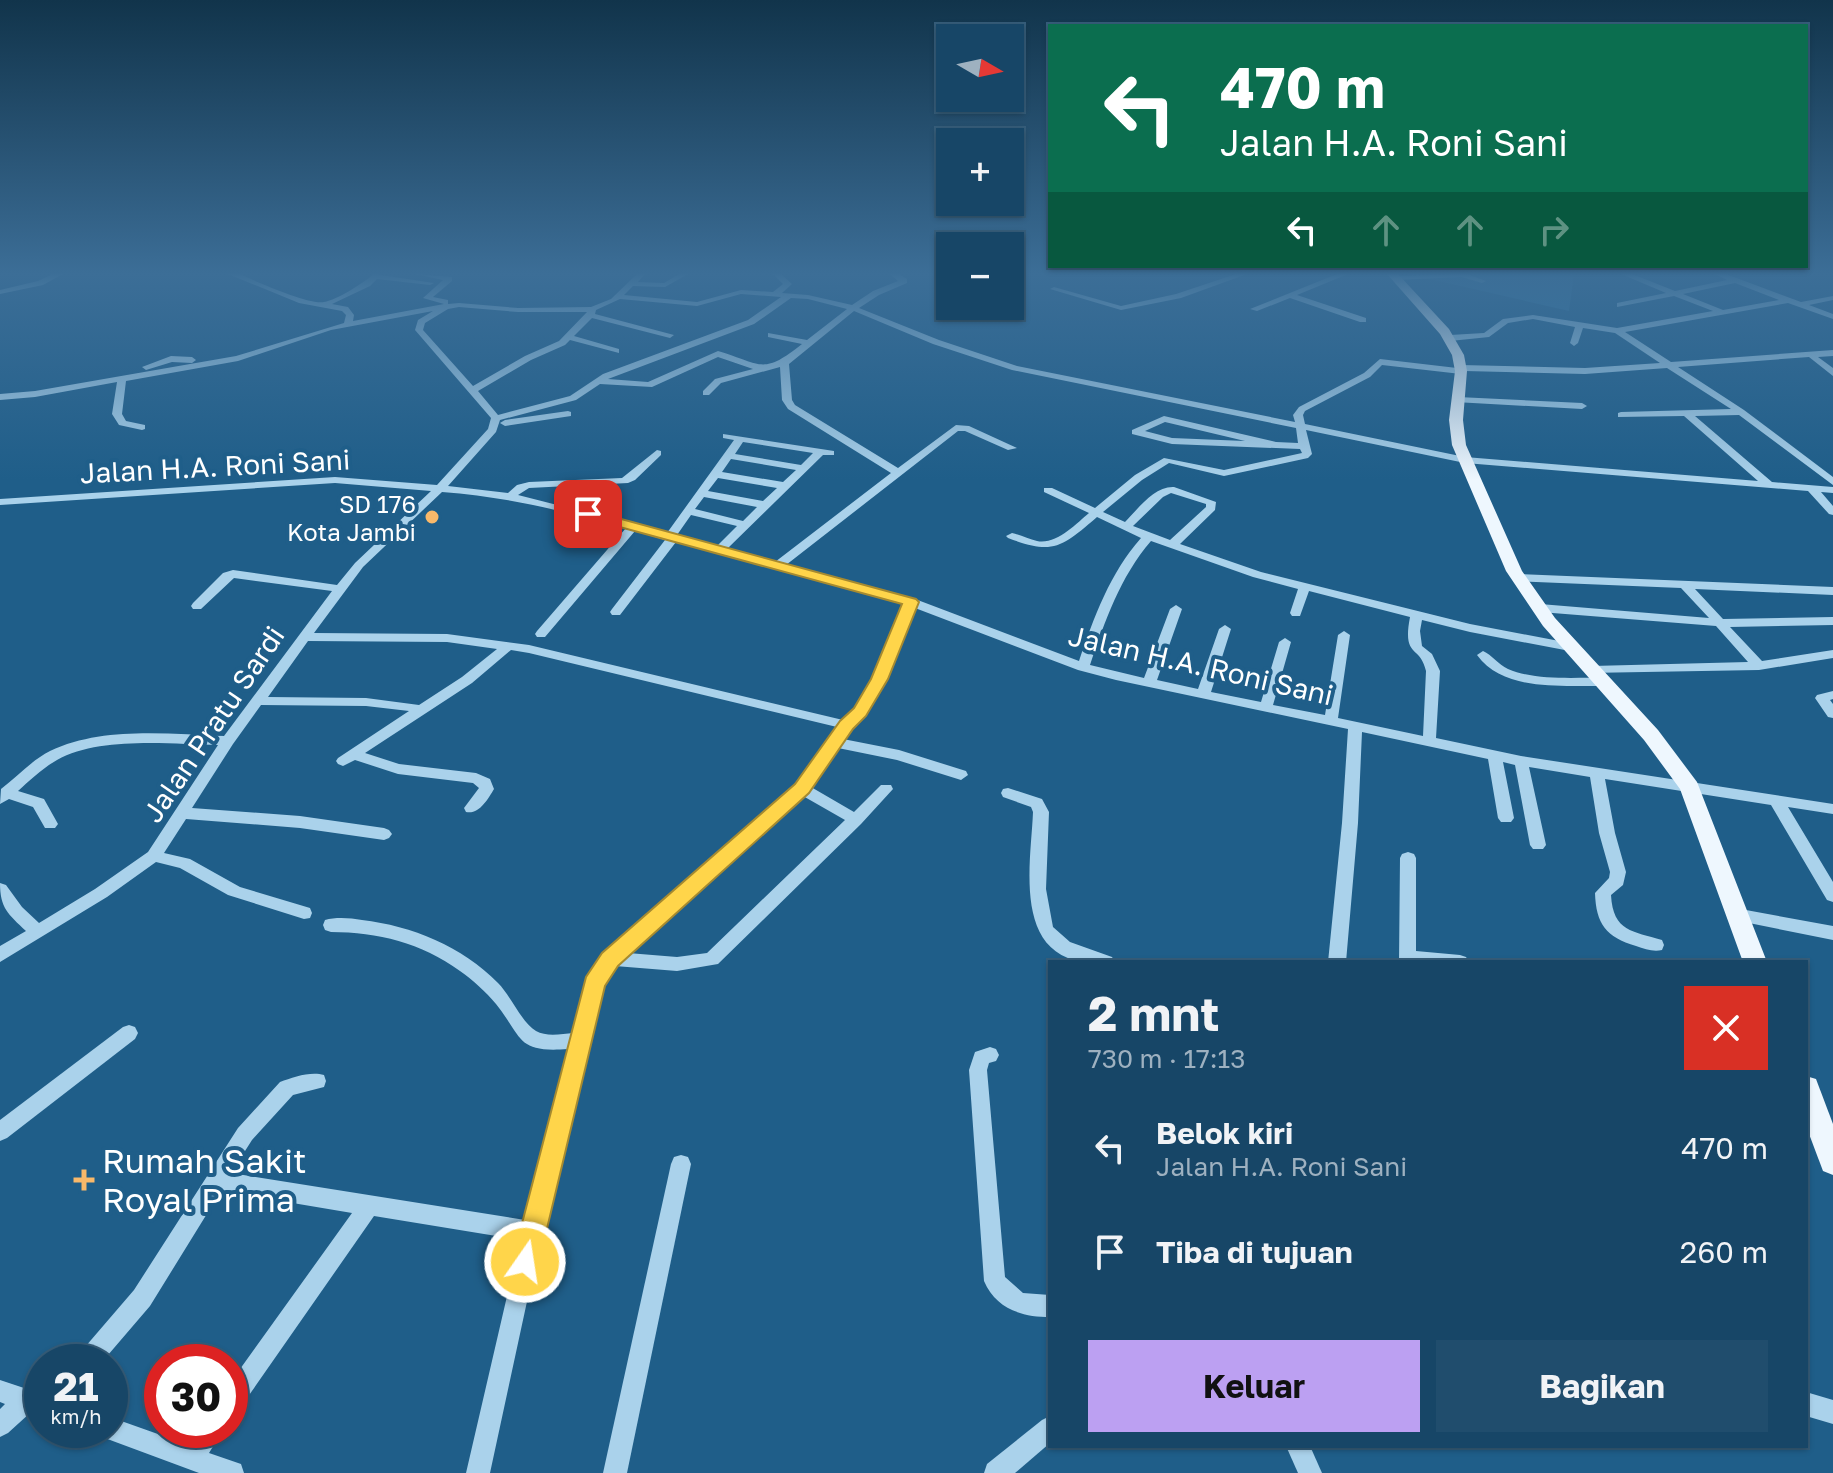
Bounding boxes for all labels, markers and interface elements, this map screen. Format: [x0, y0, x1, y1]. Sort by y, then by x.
north arrow [936, 24, 1024, 112]
map controls [936, 24, 1024, 320]
text: 470 m [1220, 53, 1385, 120]
icon: left [1088, 56, 1192, 160]
text: Jalan H.A. Roni Sani [1220, 121, 1568, 164]
button: + [936, 128, 1024, 216]
icon: left [1280, 208, 1324, 252]
icon: ahead [1364, 208, 1408, 252]
icon: ahead [1448, 208, 1492, 252]
icon: right [1532, 208, 1576, 252]
button: − [936, 232, 1024, 320]
street label: Jalan H.A. Roni Sani [79, 442, 351, 490]
pin [554, 480, 622, 548]
place label: SD 176 Kota Jambi [287, 489, 416, 546]
icon: arrive [566, 492, 610, 536]
marker: SD 176 Kota Jambi [423, 508, 441, 526]
street label: Jalan H.A. Roni Sani [1065, 618, 1337, 712]
street label: Jalan Pratu Sardi [135, 620, 291, 828]
text: 2 mnt [1088, 984, 1220, 1042]
button: close [1684, 986, 1768, 1070]
text: 730 m · 17:13 [1088, 1043, 1245, 1074]
text: Belok kiri [1156, 1115, 1293, 1151]
icon: left [1088, 1126, 1132, 1170]
text: 470 m [1681, 1130, 1768, 1166]
place label: Rumah Sakit Royal Prima [102, 1140, 307, 1219]
text: Jalan H.A. Roni Sani [1156, 1151, 1407, 1182]
marker: Rumah Sakit Royal Prima [73, 1169, 95, 1191]
position arrow [483, 1220, 567, 1304]
icon: arrive [1088, 1230, 1132, 1274]
text: Tiba di tujuan [1156, 1234, 1353, 1270]
text: 260 m [1680, 1234, 1768, 1270]
button: Keluar [1088, 1340, 1420, 1432]
button: Bagikan [1436, 1340, 1768, 1432]
speed limit sign: 30 [144, 1344, 248, 1448]
text: 21 [54, 1362, 99, 1410]
text: km/h [51, 1404, 101, 1428]

